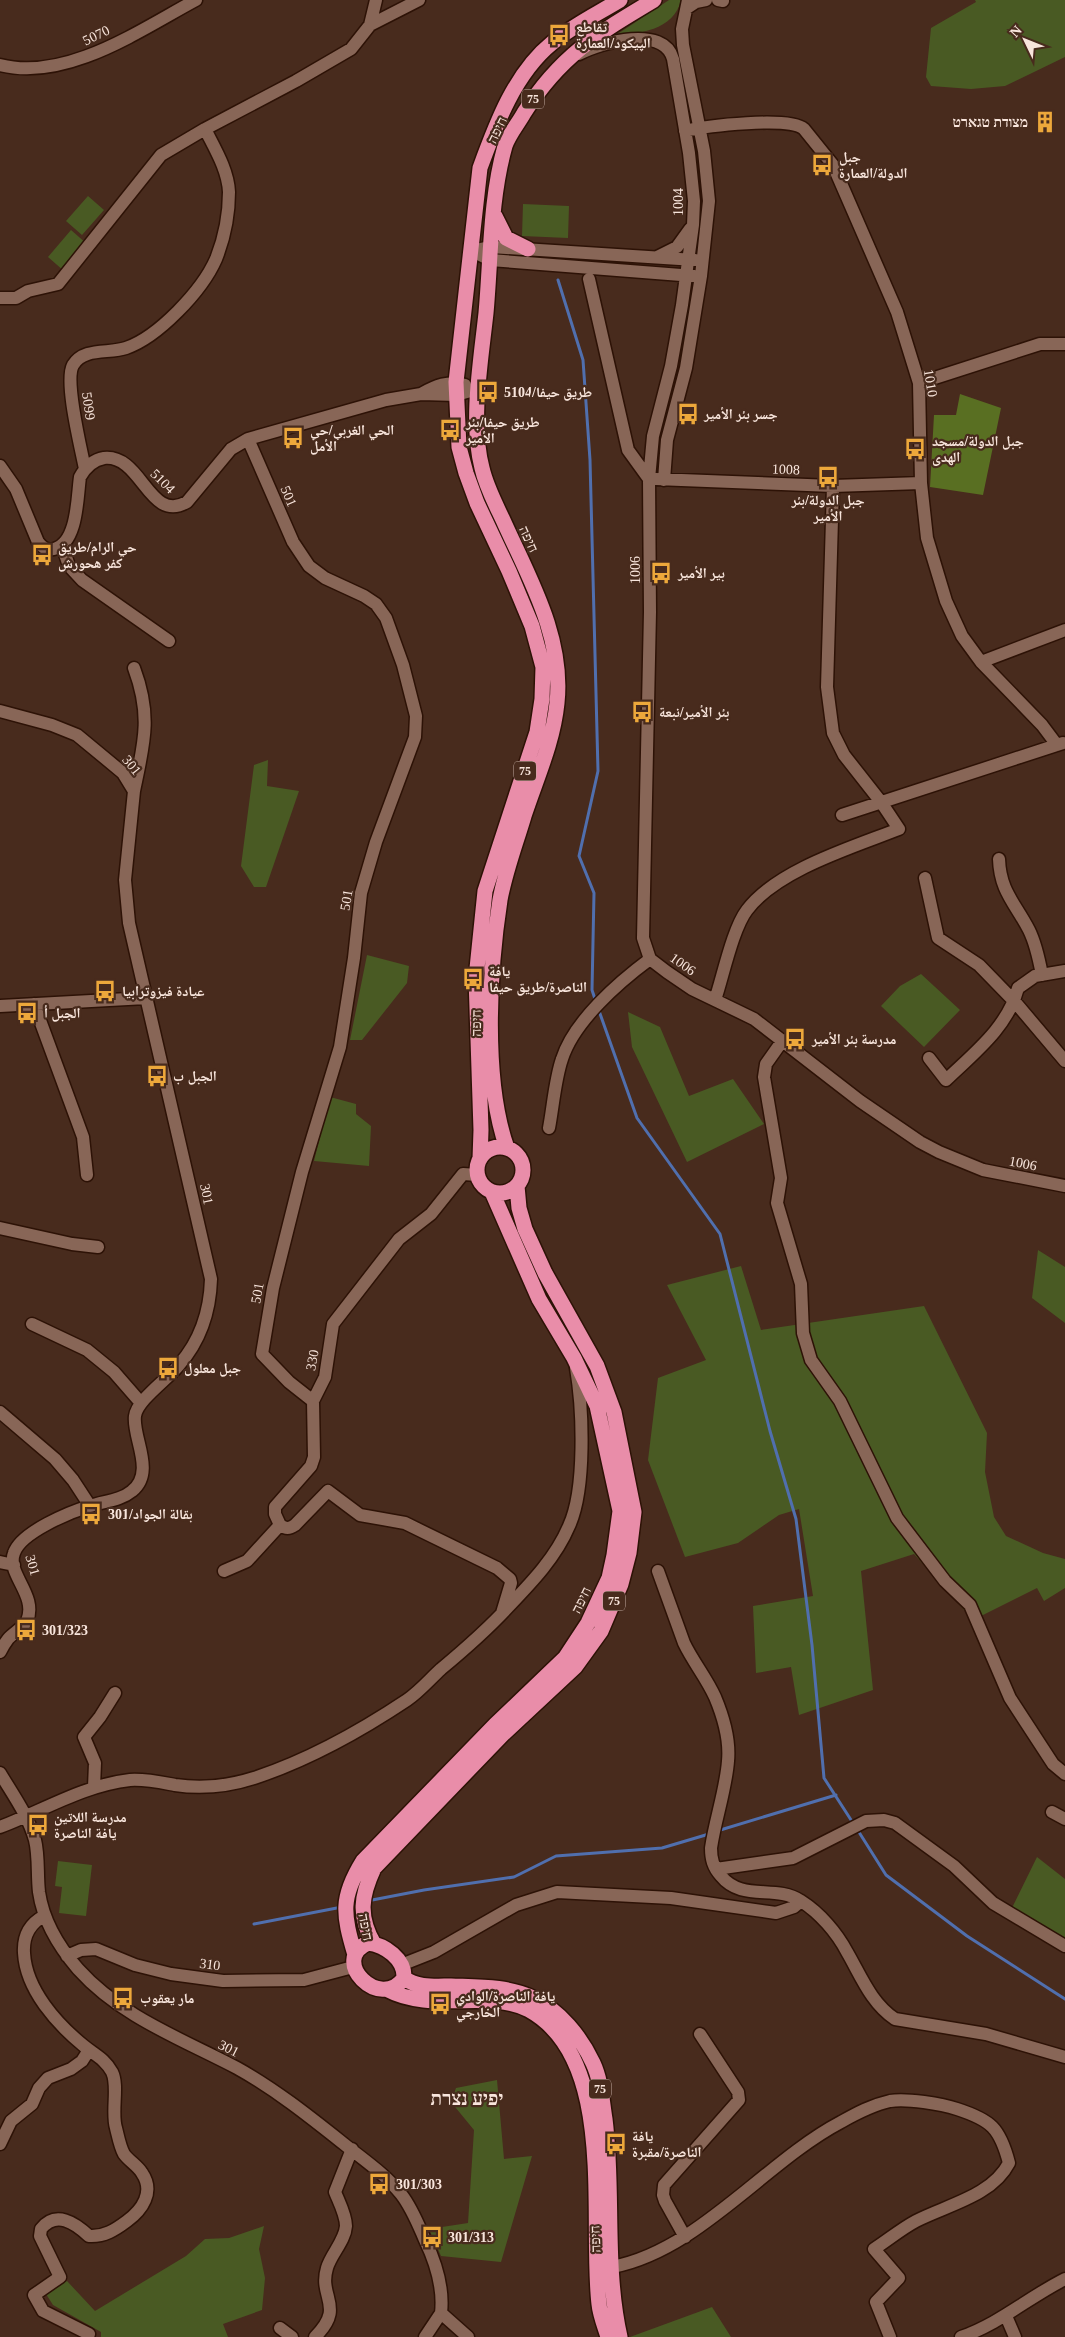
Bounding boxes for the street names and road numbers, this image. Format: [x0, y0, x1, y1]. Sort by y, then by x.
street label: 5070 [80, 23, 112, 48]
road number: 75 [522, 90, 544, 108]
street label: חיפה [485, 115, 510, 146]
street label: 1004 [671, 188, 686, 216]
street label: 1010 [921, 368, 940, 398]
street label: 5099 [79, 391, 98, 421]
street label: 1008 [772, 462, 800, 477]
street label: 5104 [147, 466, 178, 497]
street label: 501 [278, 484, 300, 509]
street label: חיפה [516, 524, 541, 555]
street label: 1006 [628, 556, 643, 584]
street label: 301 [119, 752, 144, 778]
road number: 75 [514, 761, 536, 780]
street label: 501 [337, 889, 356, 912]
street label: 1006 [667, 950, 698, 979]
street label: חיפה [469, 1009, 484, 1037]
street label: 1006 [1008, 1153, 1038, 1174]
street label: 301 [197, 1182, 216, 1206]
street label: 501 [248, 1281, 267, 1305]
street label: 330 [303, 1348, 322, 1372]
street label: 301 [22, 1553, 43, 1577]
street label: חיפה [569, 1585, 594, 1616]
road number: 75 [603, 1592, 625, 1610]
street label: חיפה [356, 1912, 375, 1942]
street label: 310 [199, 1956, 221, 1973]
street label: 301 [216, 2037, 242, 2060]
road number: 75 [589, 2080, 611, 2098]
street label: חיפה [588, 2225, 603, 2253]

